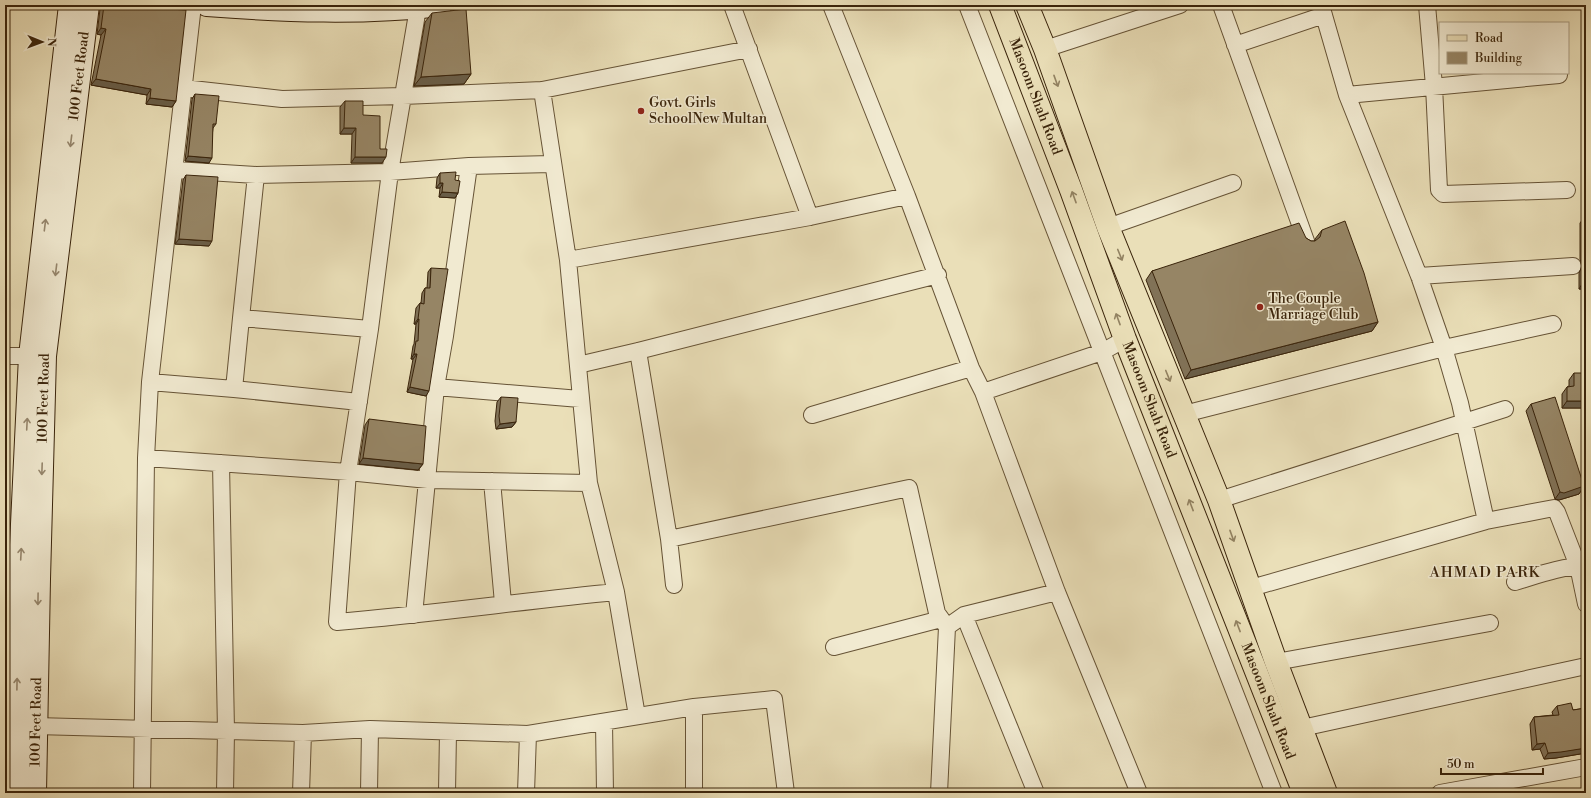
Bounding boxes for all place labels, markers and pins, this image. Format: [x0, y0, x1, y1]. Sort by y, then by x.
place label: Govt. Girls SchoolNew Multan [649, 94, 768, 128]
marker: Govt. Girls SchoolNew Multan [636, 106, 646, 116]
place label: The Couple Marriage Club [1268, 290, 1359, 324]
marker: The Couple Marriage Club [1255, 302, 1265, 312]

